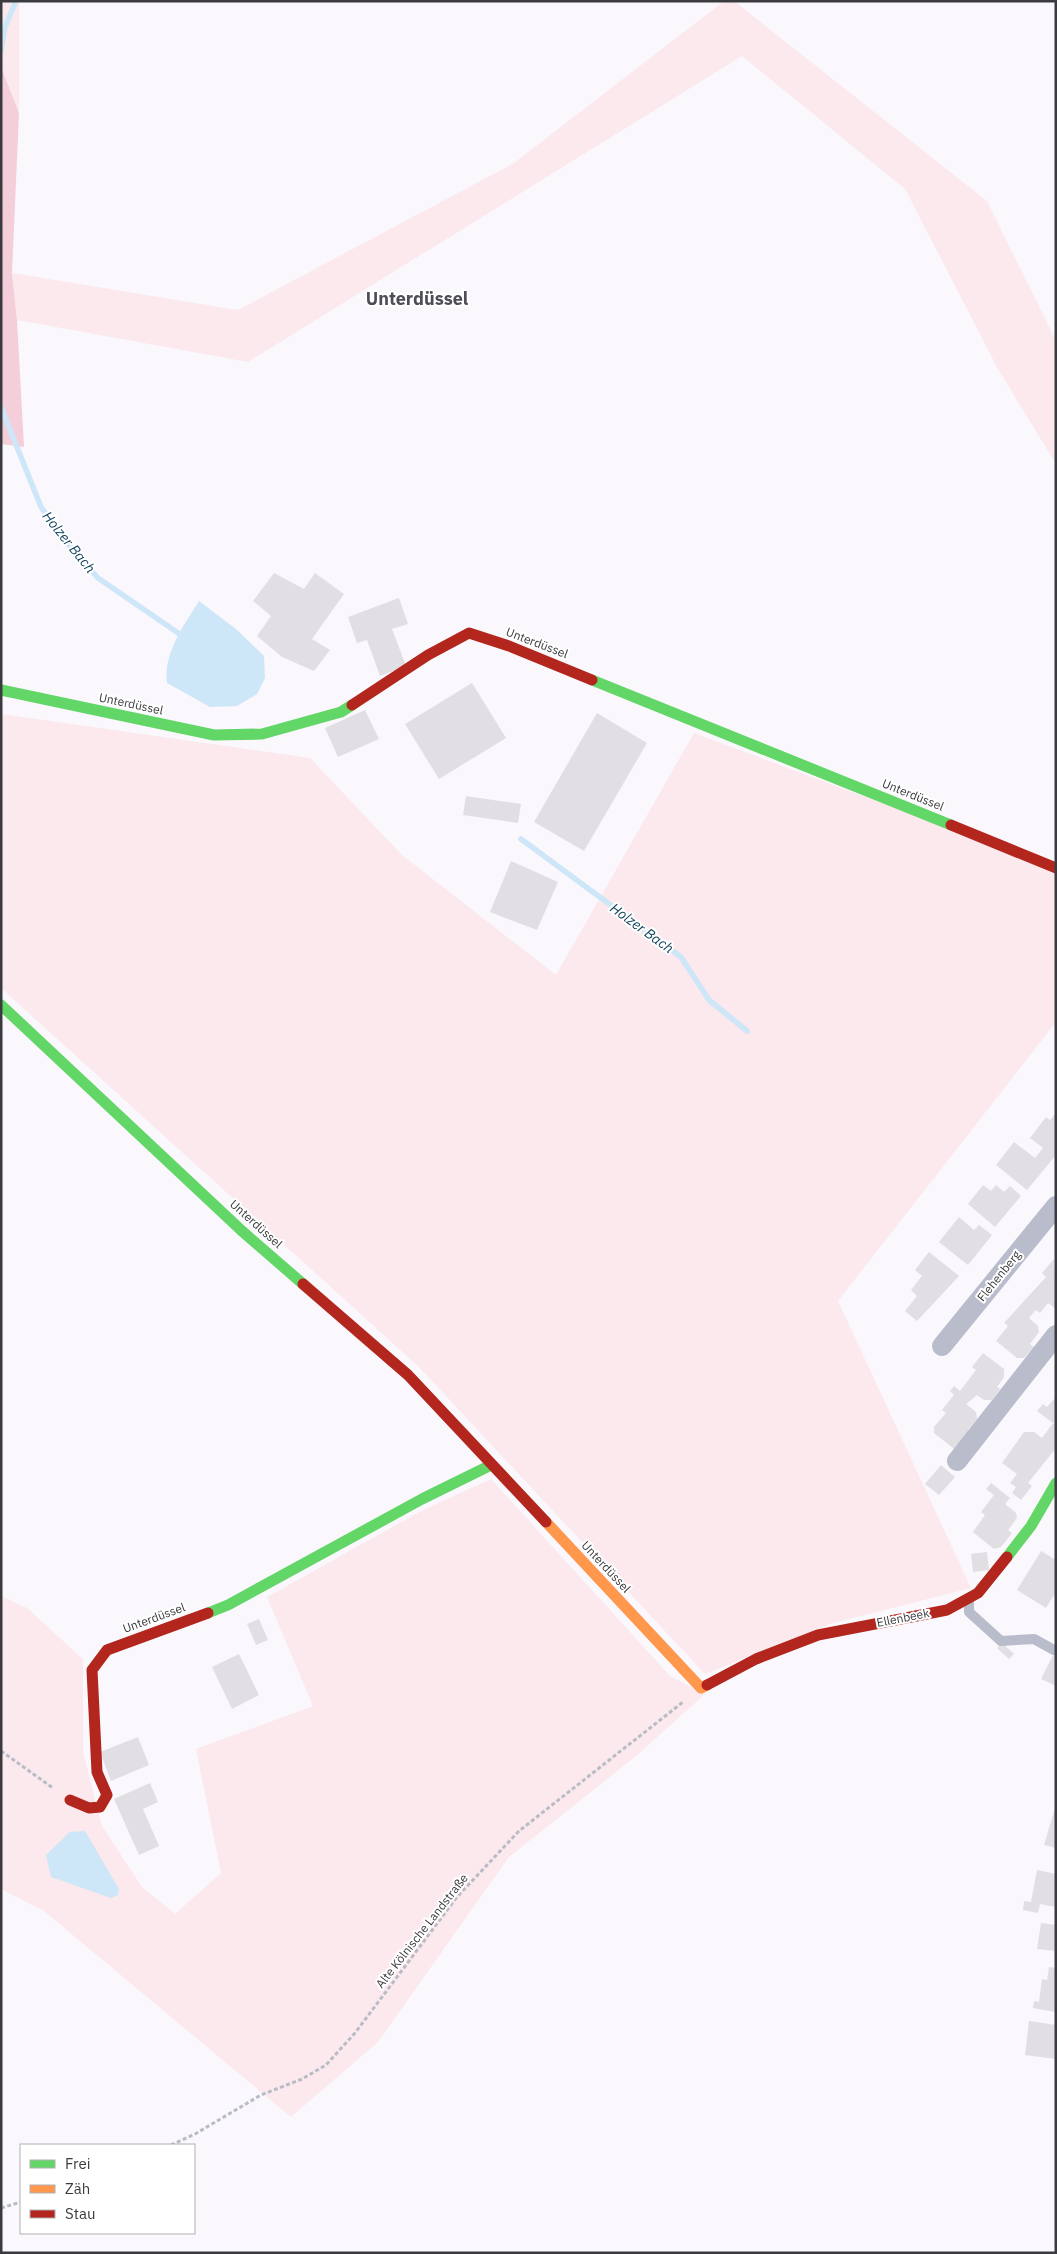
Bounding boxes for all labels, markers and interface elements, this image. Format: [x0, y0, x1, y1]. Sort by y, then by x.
district label: Unterdüssel [366, 287, 469, 310]
water label: Holzer Bach [39, 507, 99, 577]
street label: Unterdüssel [504, 624, 570, 661]
street label: Unterdüssel [98, 689, 165, 718]
street label: Unterdüssel [880, 775, 946, 814]
water label: Holzer Bach [607, 899, 677, 957]
street label: Unterdüssel [227, 1196, 286, 1251]
street label: Flehenberg [974, 1247, 1024, 1304]
street label: Unterdüssel [579, 1538, 634, 1596]
street label: Unterdüssel [121, 1599, 187, 1636]
street label: Ellenbeek [875, 1605, 931, 1630]
street label: Alte Kölnische Landstraße [372, 1870, 471, 1991]
legend [20, 2144, 195, 2234]
text: Frei [65, 2154, 91, 2173]
text: Zäh [65, 2179, 90, 2198]
text: Stau [65, 2204, 96, 2223]

